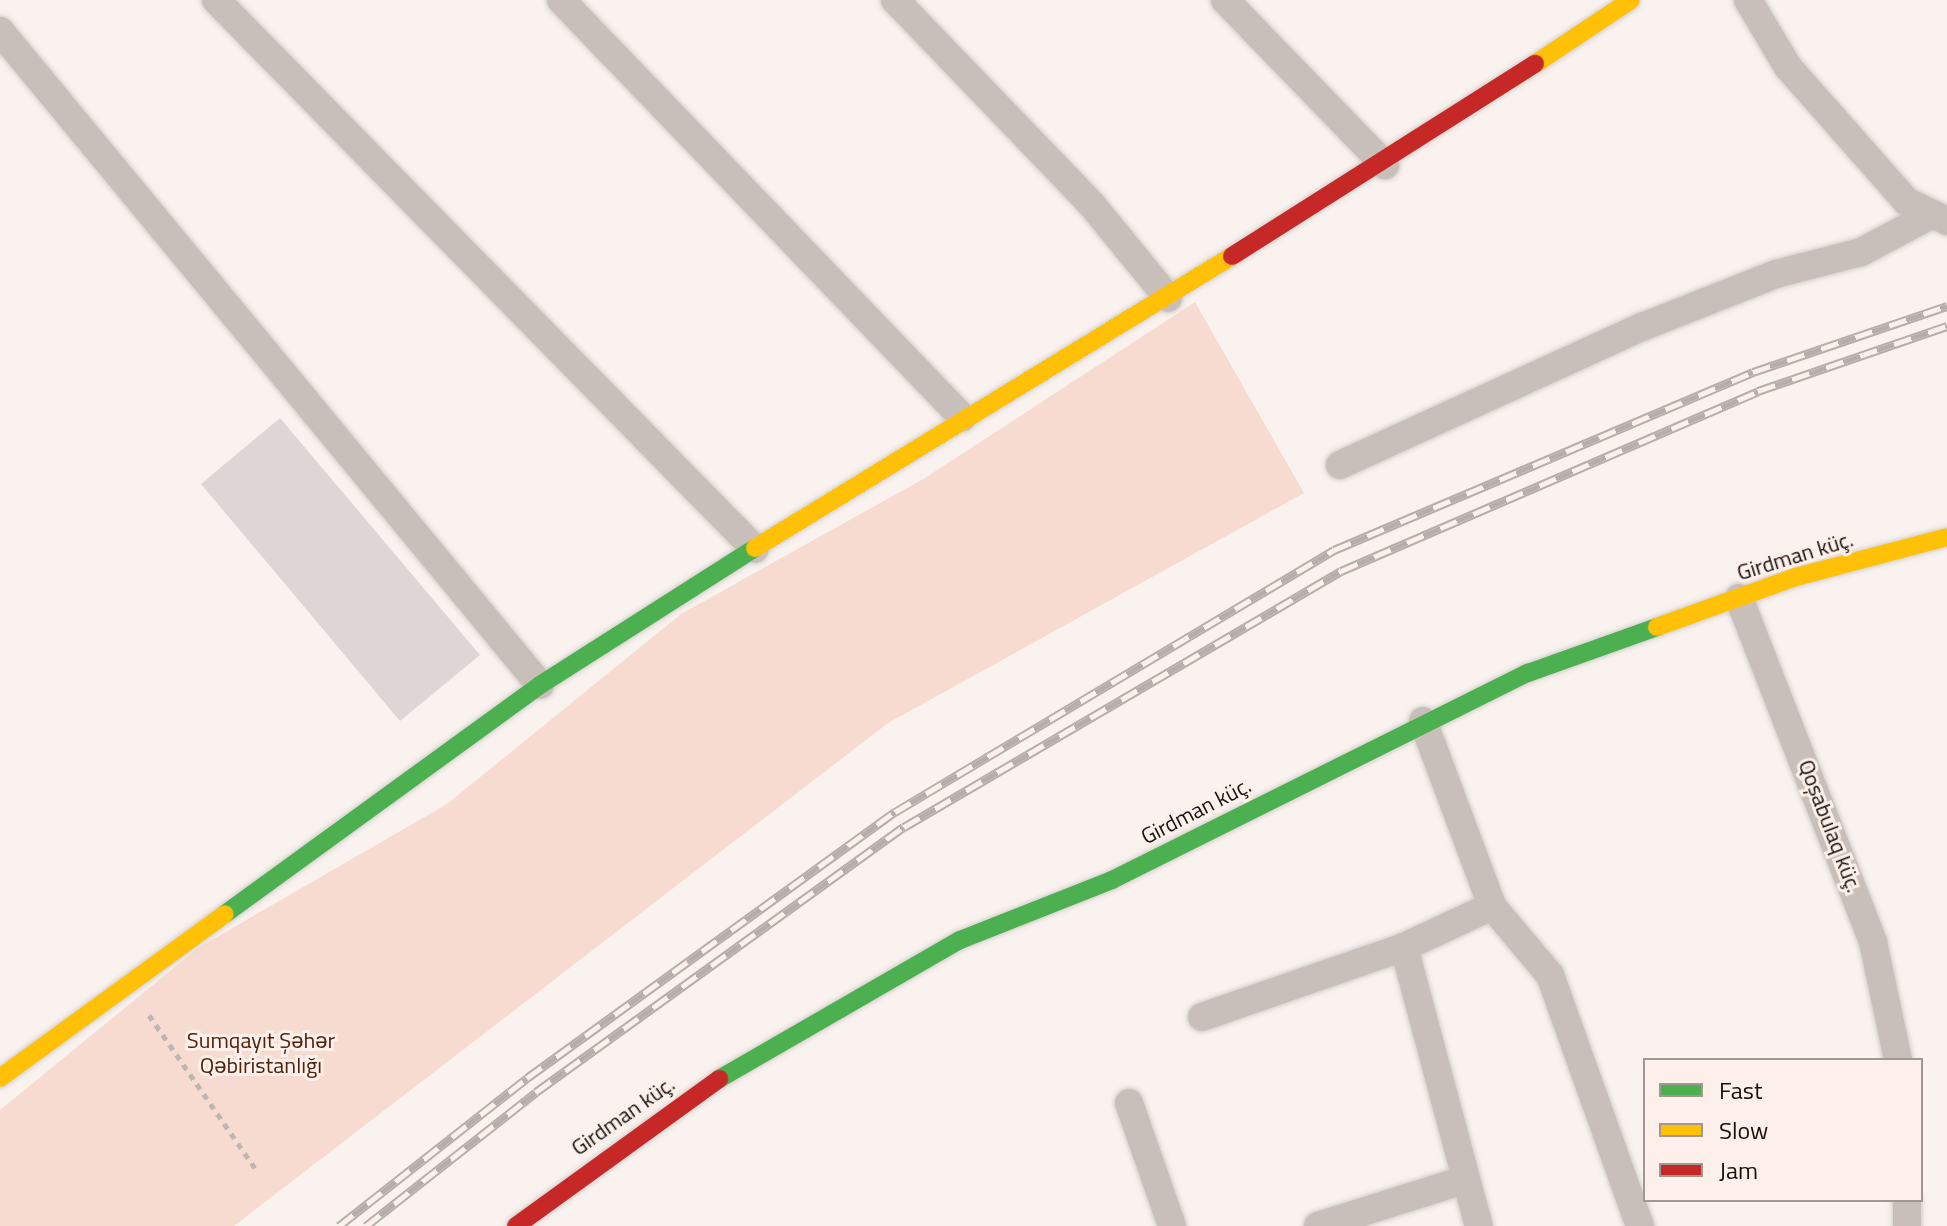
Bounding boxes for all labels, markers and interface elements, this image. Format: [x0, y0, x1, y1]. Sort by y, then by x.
street label: Girdman küç. [1734, 526, 1856, 586]
street label: Qoşabulaq küç. [1793, 756, 1867, 896]
street label: Girdman küç. [1137, 772, 1255, 850]
park label: Sumqayıt Şəhər Qəbiristanlığı [187, 1027, 335, 1078]
legend [1643, 1058, 1923, 1202]
street label: Girdman küç. [566, 1071, 680, 1161]
text: Fast [1719, 1072, 1762, 1108]
text: Slow [1719, 1112, 1768, 1148]
text: Jam [1719, 1152, 1758, 1188]

